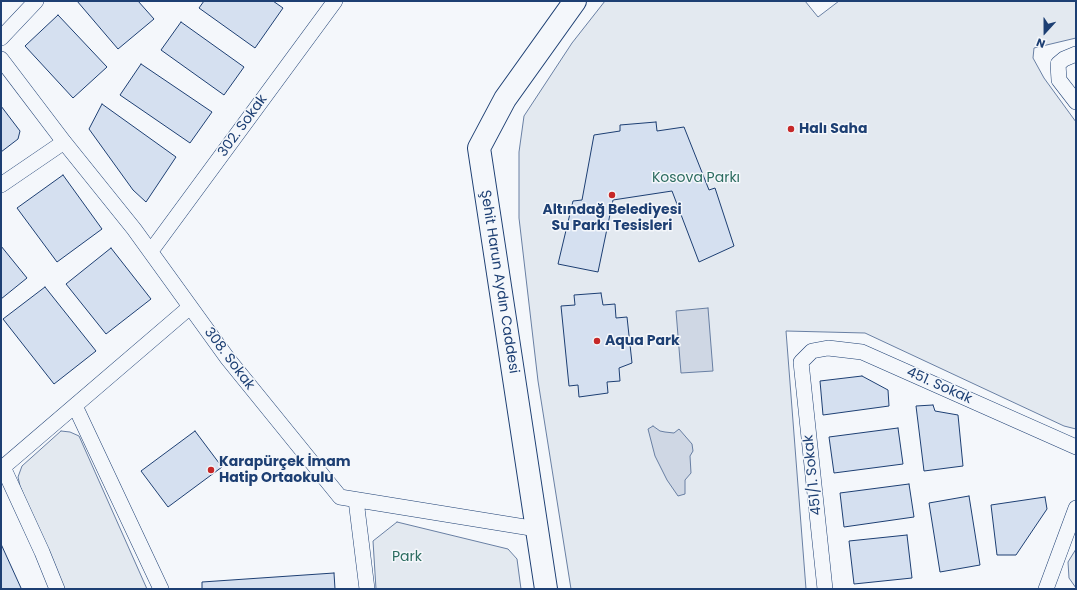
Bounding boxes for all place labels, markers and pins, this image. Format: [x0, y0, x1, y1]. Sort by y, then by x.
place label: Halı Saha [799, 121, 867, 137]
marker: Halı Saha [786, 124, 796, 134]
marker: Altındağ Belediyesi Su Parkı Tesisleri [607, 190, 617, 200]
place label: Altındağ Belediyesi Su Parkı Tesisleri [542, 202, 682, 234]
place label: Aqua Park [605, 333, 680, 349]
marker: Aqua Park [592, 336, 602, 346]
place label: Karapürçek İmam Hatip Ortaokulu [219, 454, 351, 486]
marker: Karapürçek İmam Hatip Ortaokulu [206, 465, 216, 475]

